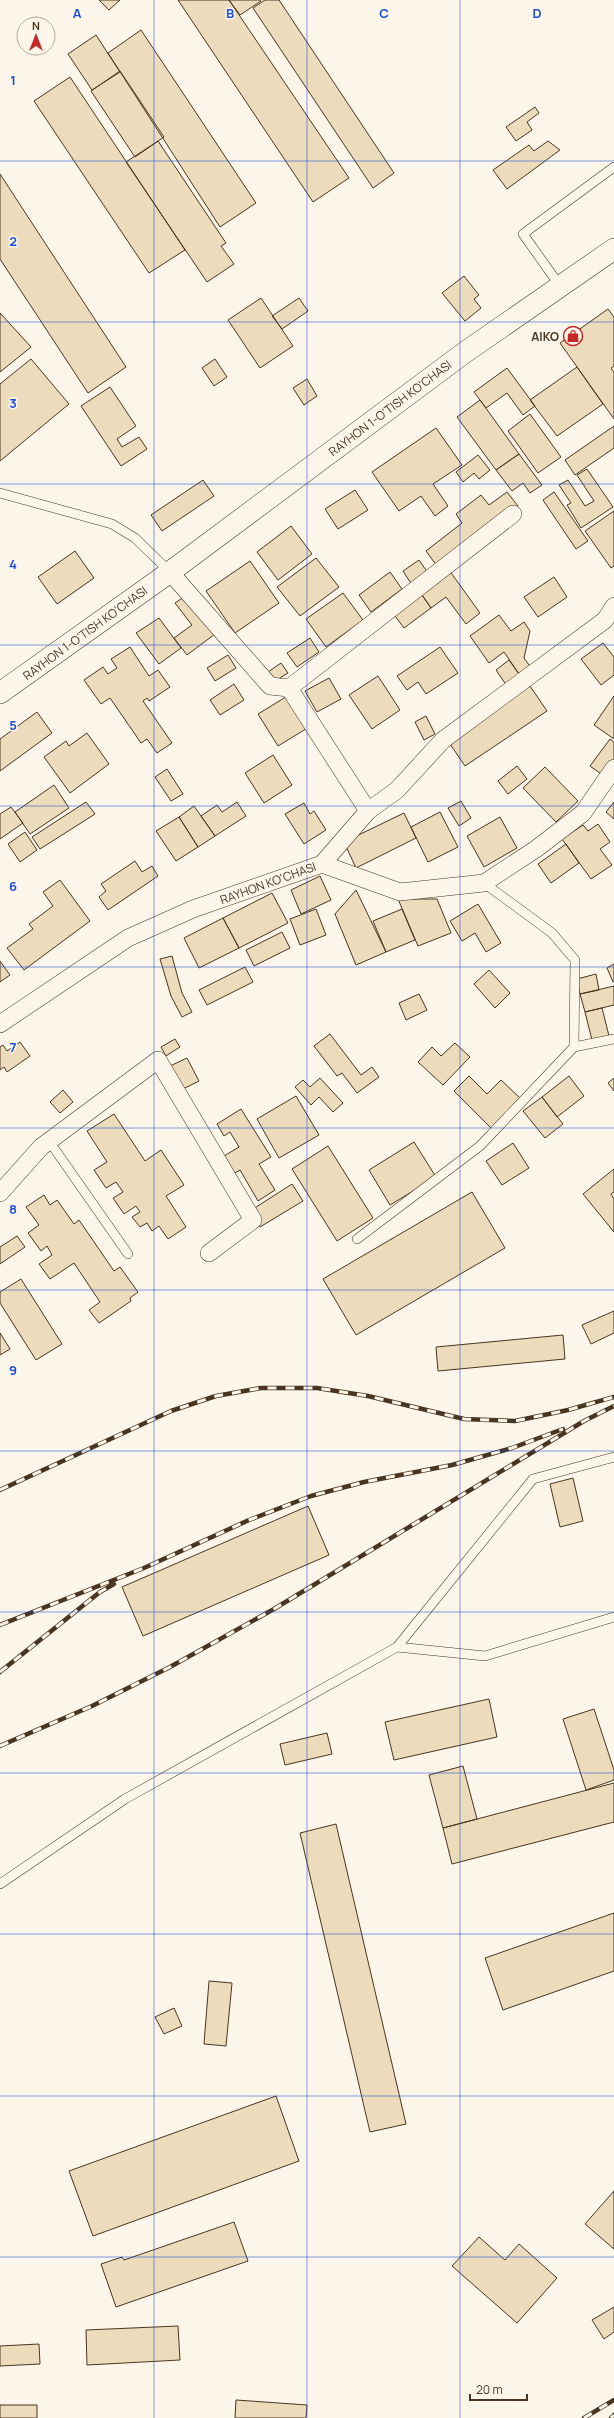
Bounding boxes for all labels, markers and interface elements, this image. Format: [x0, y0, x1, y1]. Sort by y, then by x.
text: A [73, 4, 82, 22]
text: B [226, 4, 234, 22]
text: C [379, 4, 389, 22]
text: D [532, 4, 542, 22]
north arrow [16, 16, 56, 56]
text: N [32, 18, 40, 33]
text: 1 [10, 71, 16, 89]
text: 2 [9, 232, 17, 250]
shop icon: AIKO [562, 325, 584, 347]
place label: AIKO [531, 328, 559, 345]
street label: RAYHON 1-O'TISH KO'CHASI [325, 356, 455, 460]
text: 3 [9, 394, 17, 412]
text: 4 [9, 555, 17, 573]
street label: RAYHON 1-O'TISH KO'CHASI [19, 582, 151, 684]
text: 5 [9, 716, 17, 734]
street label: RAYHON KO'CHASI [218, 858, 318, 908]
text: 6 [9, 877, 17, 895]
text: 7 [10, 1038, 17, 1056]
text: 8 [9, 1200, 17, 1218]
text: 9 [9, 1361, 17, 1379]
scale bar [470, 2376, 527, 2402]
text: 20 m [476, 2381, 503, 2398]

